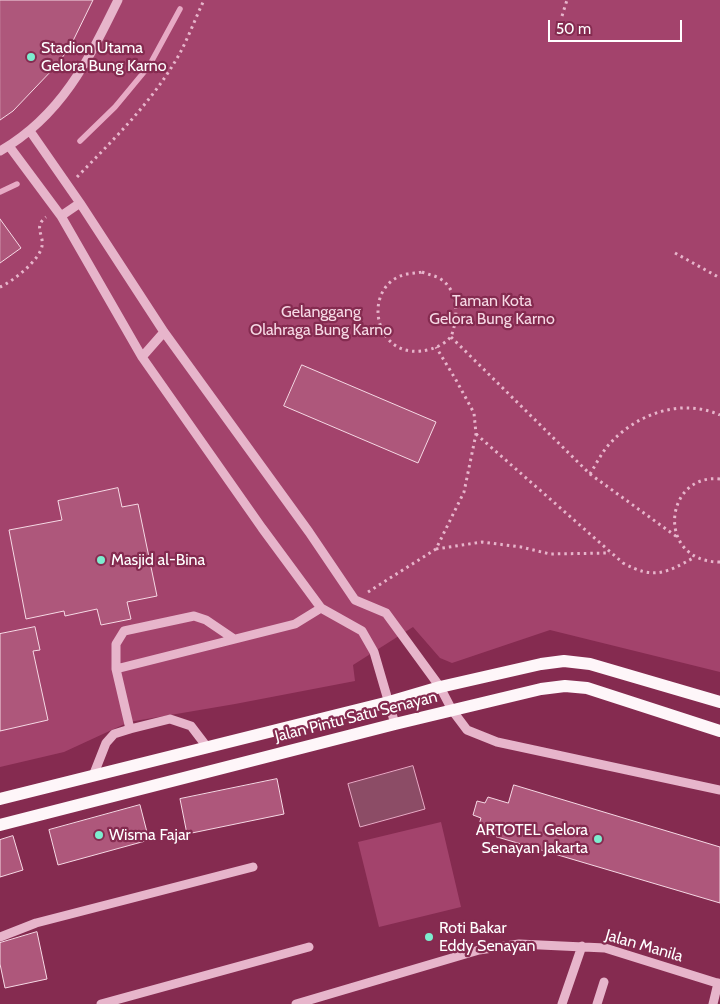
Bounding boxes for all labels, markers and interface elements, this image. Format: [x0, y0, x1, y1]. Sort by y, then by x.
scale bar [550, 10, 684, 42]
text: 50 m [556, 20, 591, 38]
place label: Stadion Utama Gelora Bung Karno [41, 38, 166, 76]
marker: Stadion Utama Gelora Bung Karno [25, 51, 37, 63]
park label: Taman Kota Gelora Bung Karno [429, 291, 555, 329]
park label: Gelanggang Olahraga Bung Karno [250, 302, 392, 340]
place label: Masjid al-Bina [111, 550, 205, 570]
marker: Masjid al-Bina [95, 554, 107, 566]
street label: Jalan Pintu Satu Senayan [273, 687, 439, 747]
place label: ARTOTEL Gelora Senayan Jakarta [476, 820, 588, 858]
place label: Wisma Fajar [109, 825, 191, 845]
marker: Wisma Fajar [93, 829, 105, 841]
marker: ARTOTEL Gelora Senayan Jakarta [592, 833, 604, 845]
place label: Roti Bakar Eddy Senayan [439, 918, 535, 956]
street label: Jalan Manila [603, 926, 685, 966]
marker: Roti Bakar Eddy Senayan [423, 931, 435, 943]

